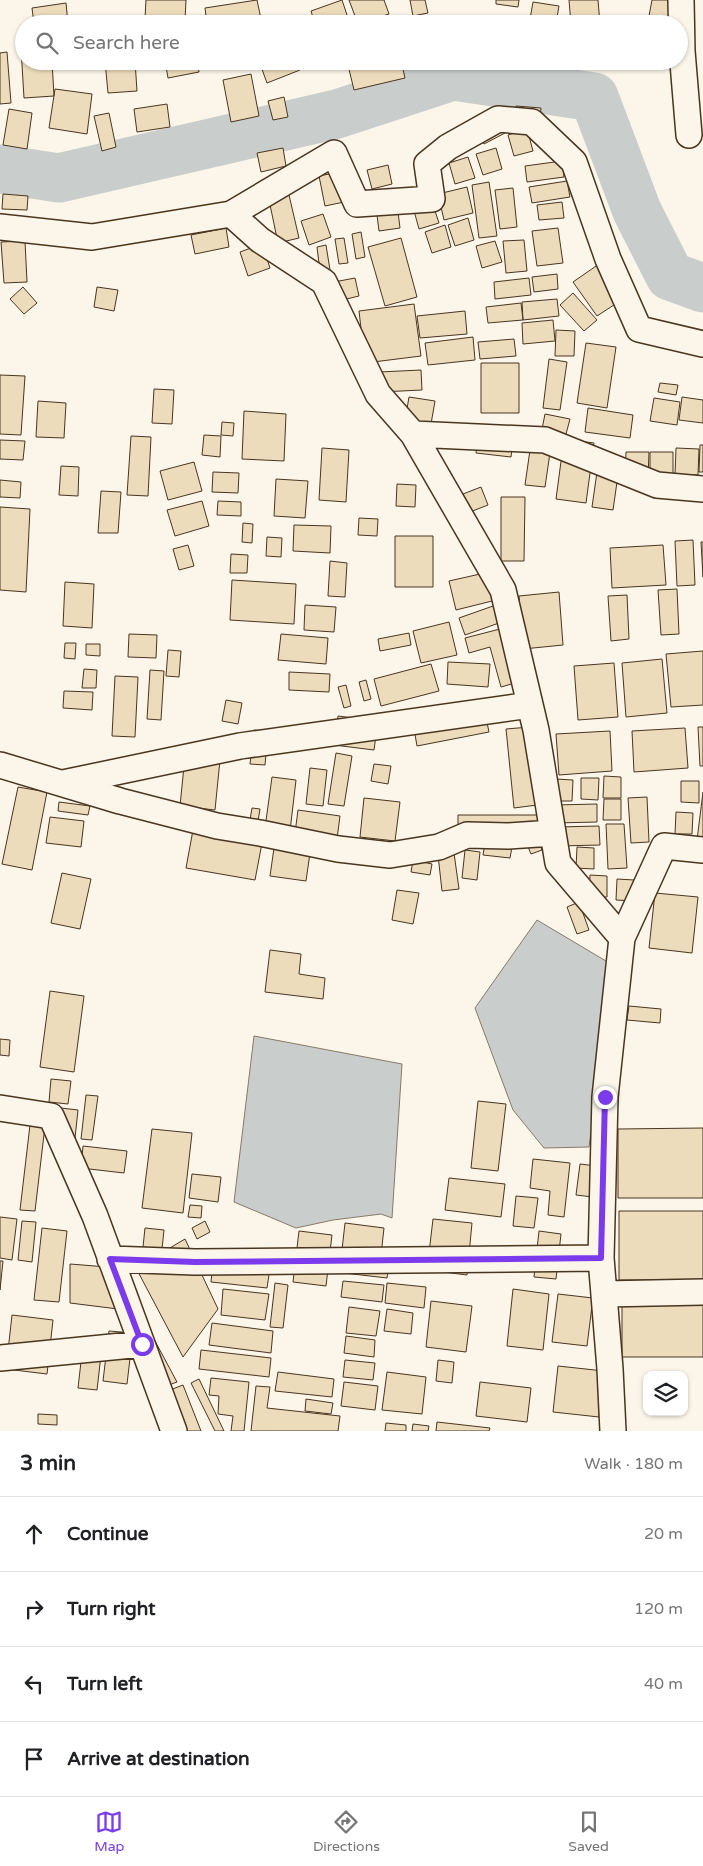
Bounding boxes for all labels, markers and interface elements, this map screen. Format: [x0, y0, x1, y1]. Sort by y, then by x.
search box [15, 15, 688, 70]
icon: search [33, 29, 61, 57]
text: Search here [73, 32, 180, 54]
route end [594, 1086, 617, 1109]
route start [131, 1333, 154, 1356]
map controls [643, 1371, 688, 1416]
button: layers [643, 1371, 688, 1416]
text: 3 min [20, 1451, 76, 1476]
text: Walk · 180 m [584, 1454, 683, 1474]
icon: ahead [20, 1520, 48, 1548]
text: Continue [67, 1523, 149, 1545]
text: 20 m [644, 1524, 683, 1544]
icon: right [20, 1595, 48, 1623]
text: Turn right [67, 1598, 155, 1620]
text: 120 m [634, 1599, 683, 1619]
icon: left [20, 1670, 48, 1698]
text: Turn left [67, 1673, 143, 1695]
text: 40 m [644, 1674, 683, 1694]
icon: arrive [20, 1745, 48, 1773]
text: Arrive at destination [67, 1748, 250, 1770]
tab: Map [94, 1808, 124, 1855]
tab: Directions [313, 1808, 380, 1855]
tab: Saved [568, 1808, 609, 1855]

